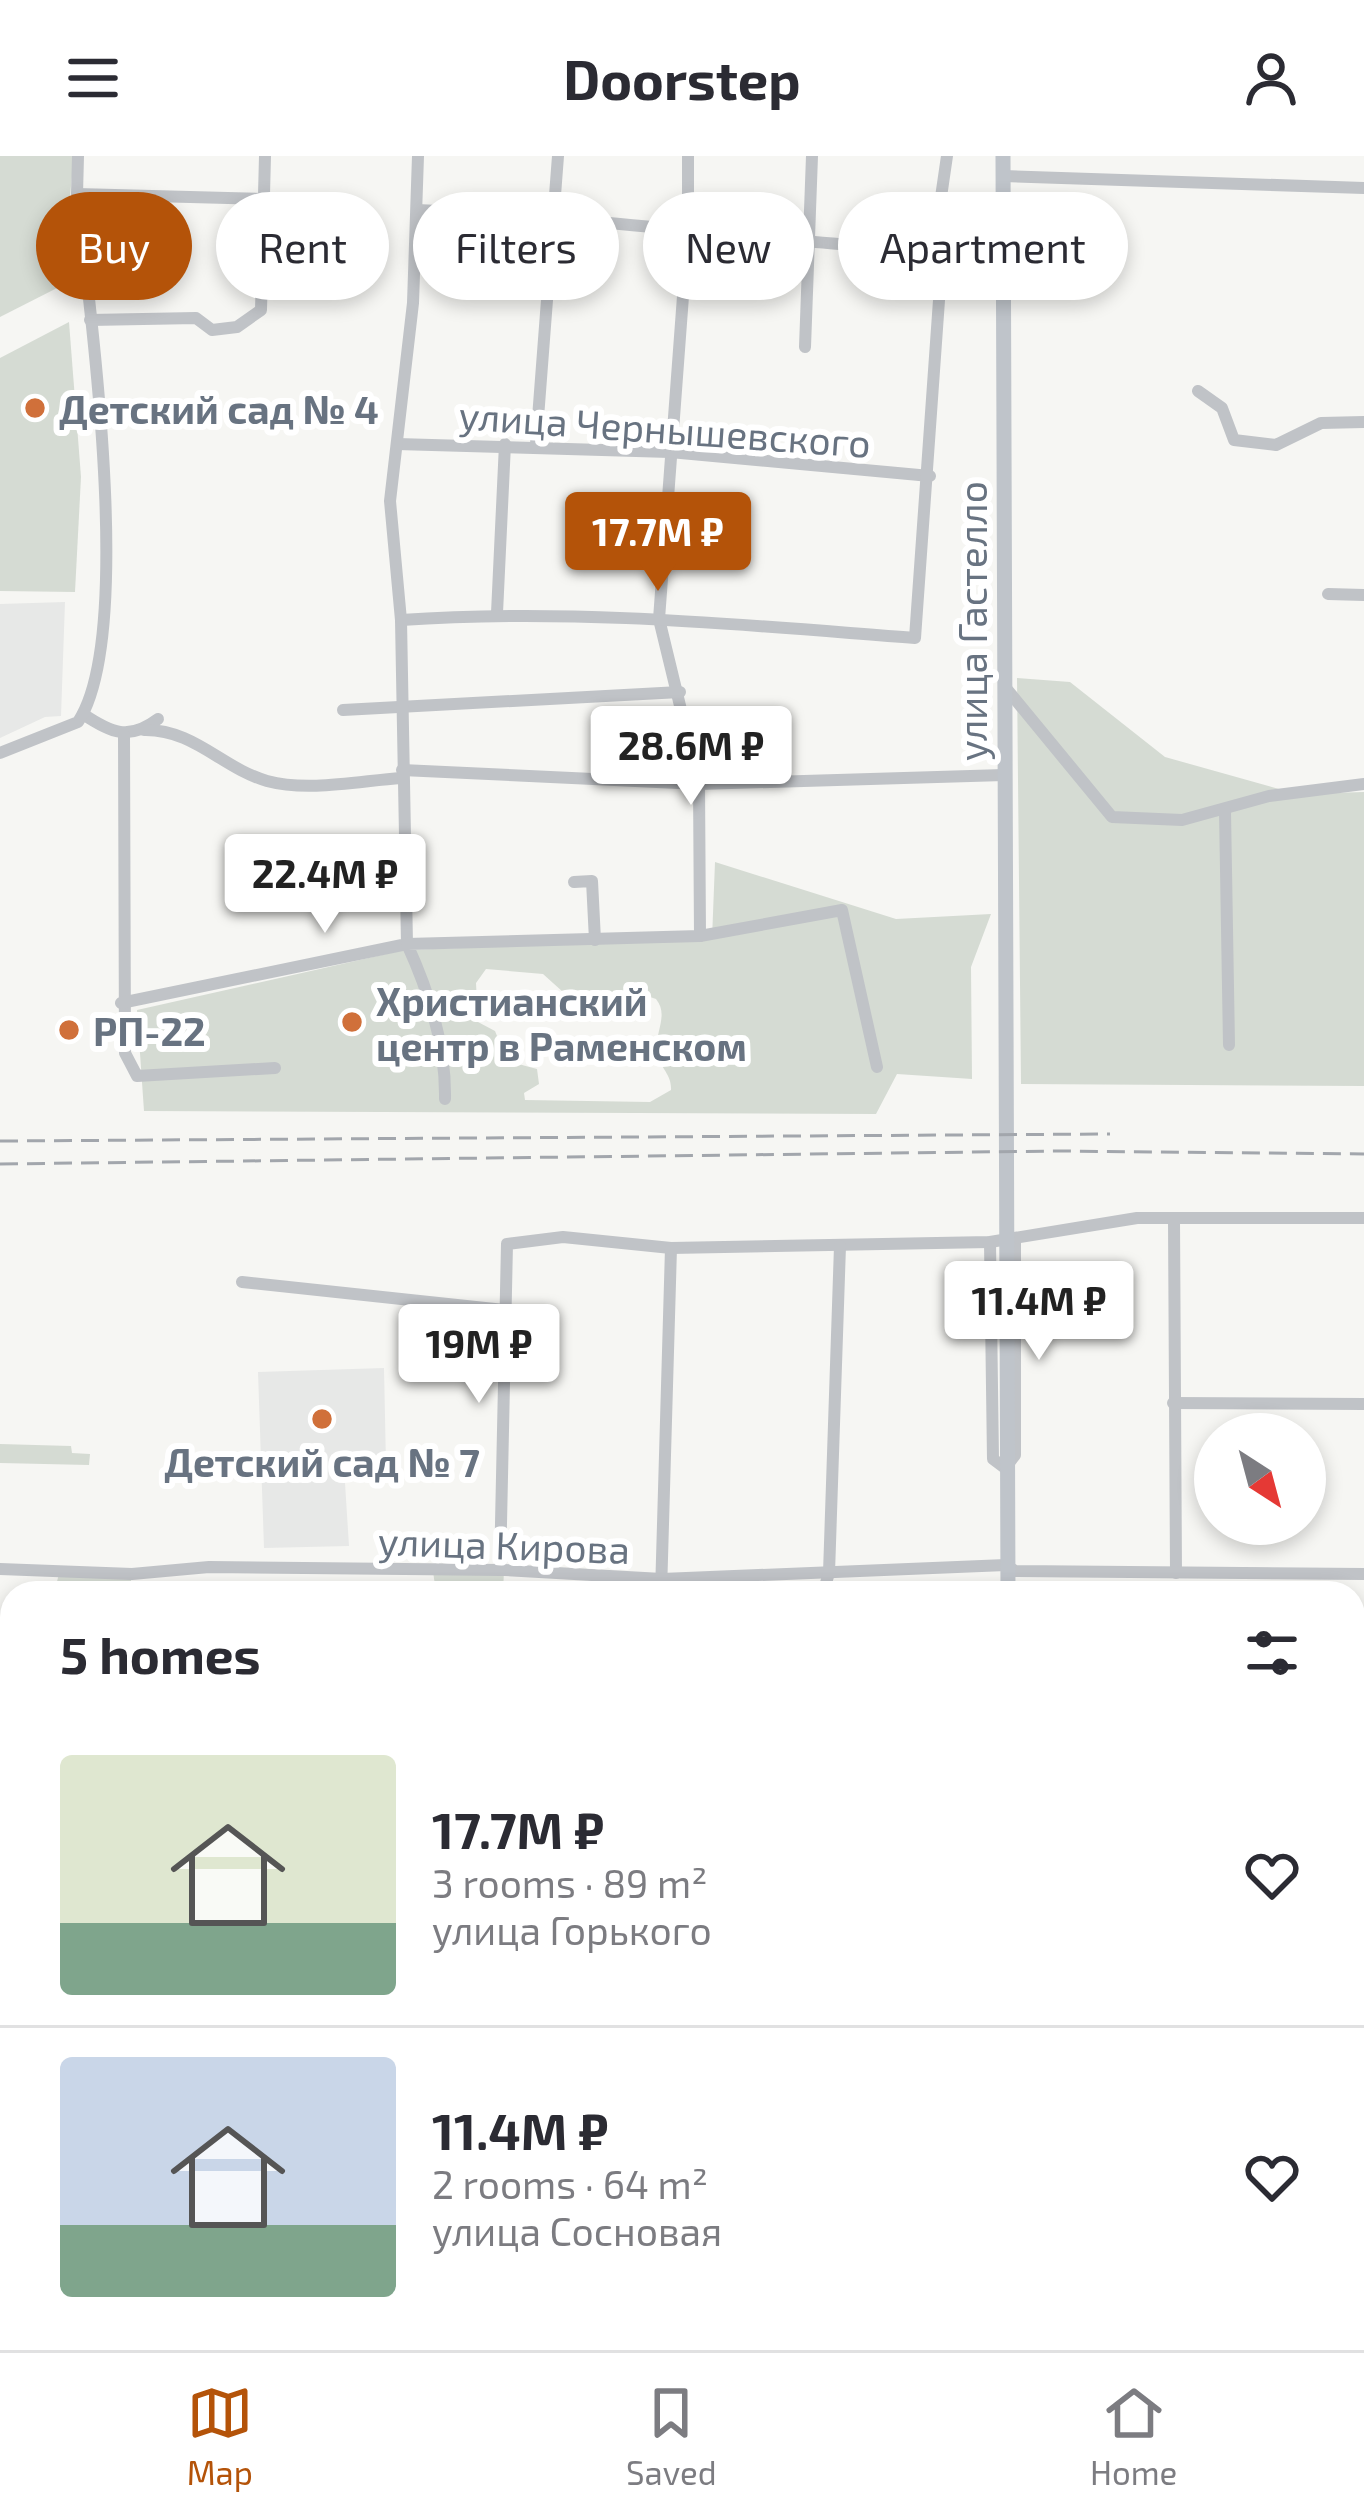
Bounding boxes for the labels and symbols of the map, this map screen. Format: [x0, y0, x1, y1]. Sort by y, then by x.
place label: Детский сад № 4 [59, 385, 379, 432]
street label: улица Чернышевского [457, 390, 873, 467]
marker: Детский сад № 4 [22, 395, 48, 421]
street label: улица Гастелло [948, 481, 996, 761]
pin: 17.7M ₽ [547, 492, 769, 594]
pin: 28.6M ₽ [580, 706, 802, 808]
pin: 22.4M ₽ [214, 834, 436, 936]
place label: Христианский центр в Раменском [376, 977, 747, 1069]
place label: РП-22 [93, 1007, 206, 1054]
marker: Христианский центр в Раменском [339, 1009, 365, 1035]
marker: РП-22 [56, 1017, 82, 1043]
pin: 11.4M ₽ [928, 1261, 1150, 1363]
pin: 19M ₽ [395, 1304, 563, 1406]
marker: Детский сад № 7 [309, 1406, 335, 1432]
north arrow [1194, 1413, 1326, 1545]
place label: Детский сад № 7 [164, 1438, 480, 1485]
street label: улица Кирова [377, 1516, 631, 1573]

